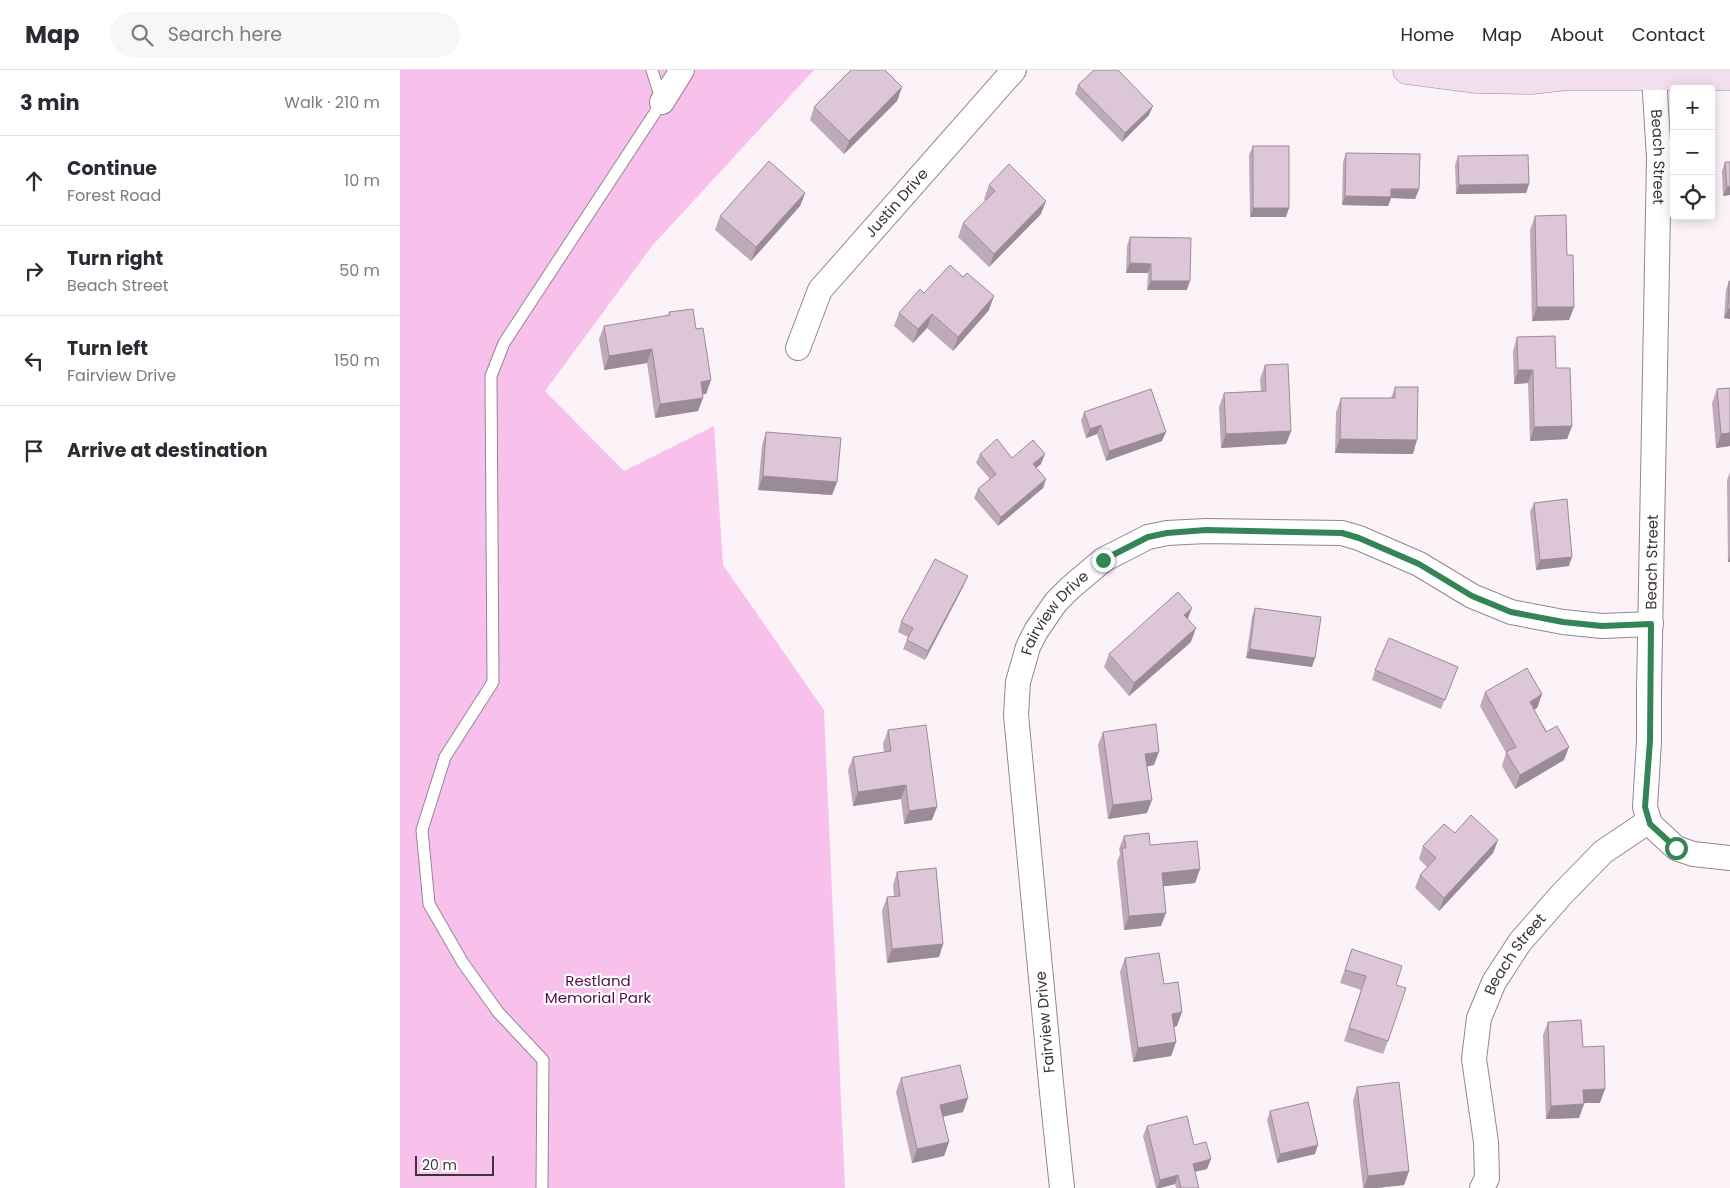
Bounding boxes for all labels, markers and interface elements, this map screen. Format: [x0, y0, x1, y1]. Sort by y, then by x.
search box [110, 12, 460, 57]
text: Map [25, 18, 80, 51]
icon: search [128, 21, 156, 49]
text: Search here [168, 21, 282, 48]
text: Home [1400, 22, 1454, 47]
text: Map [1482, 22, 1522, 47]
text: About [1550, 22, 1604, 47]
text: Contact [1632, 22, 1705, 47]
map controls [1670, 85, 1715, 220]
button: + [1670, 85, 1715, 130]
text: 3 min [20, 88, 80, 117]
text: Walk · 210 m [284, 91, 380, 114]
street label: Beach Street [1646, 109, 1670, 205]
button: − [1670, 130, 1715, 175]
text: Continue [67, 155, 157, 182]
street label: Justin Drive [860, 164, 933, 242]
icon: ahead [20, 167, 48, 195]
text: 10 m [344, 169, 380, 192]
button: locate [1670, 175, 1715, 220]
text: Forest Road [67, 184, 161, 207]
text: Turn right [67, 245, 163, 272]
icon: right [20, 257, 48, 285]
text: 50 m [339, 259, 380, 282]
text: Beach Street [67, 274, 169, 297]
text: Turn left [67, 335, 148, 362]
icon: left [20, 347, 48, 375]
text: 150 m [334, 349, 380, 372]
text: Fairview Drive [67, 364, 176, 387]
icon: arrive [20, 437, 48, 465]
text: Arrive at destination [67, 437, 268, 464]
street label: Beach Street [1640, 514, 1663, 610]
route end [1092, 549, 1115, 572]
street label: Fairview Drive [1015, 566, 1093, 657]
route start [1665, 837, 1688, 860]
street label: Beach Street [1479, 909, 1550, 998]
park label: Restland Memorial Park [545, 970, 652, 1008]
street label: Fairview Drive [1030, 970, 1059, 1074]
scale bar [415, 1153, 494, 1176]
text: 20 m [422, 1155, 457, 1175]

